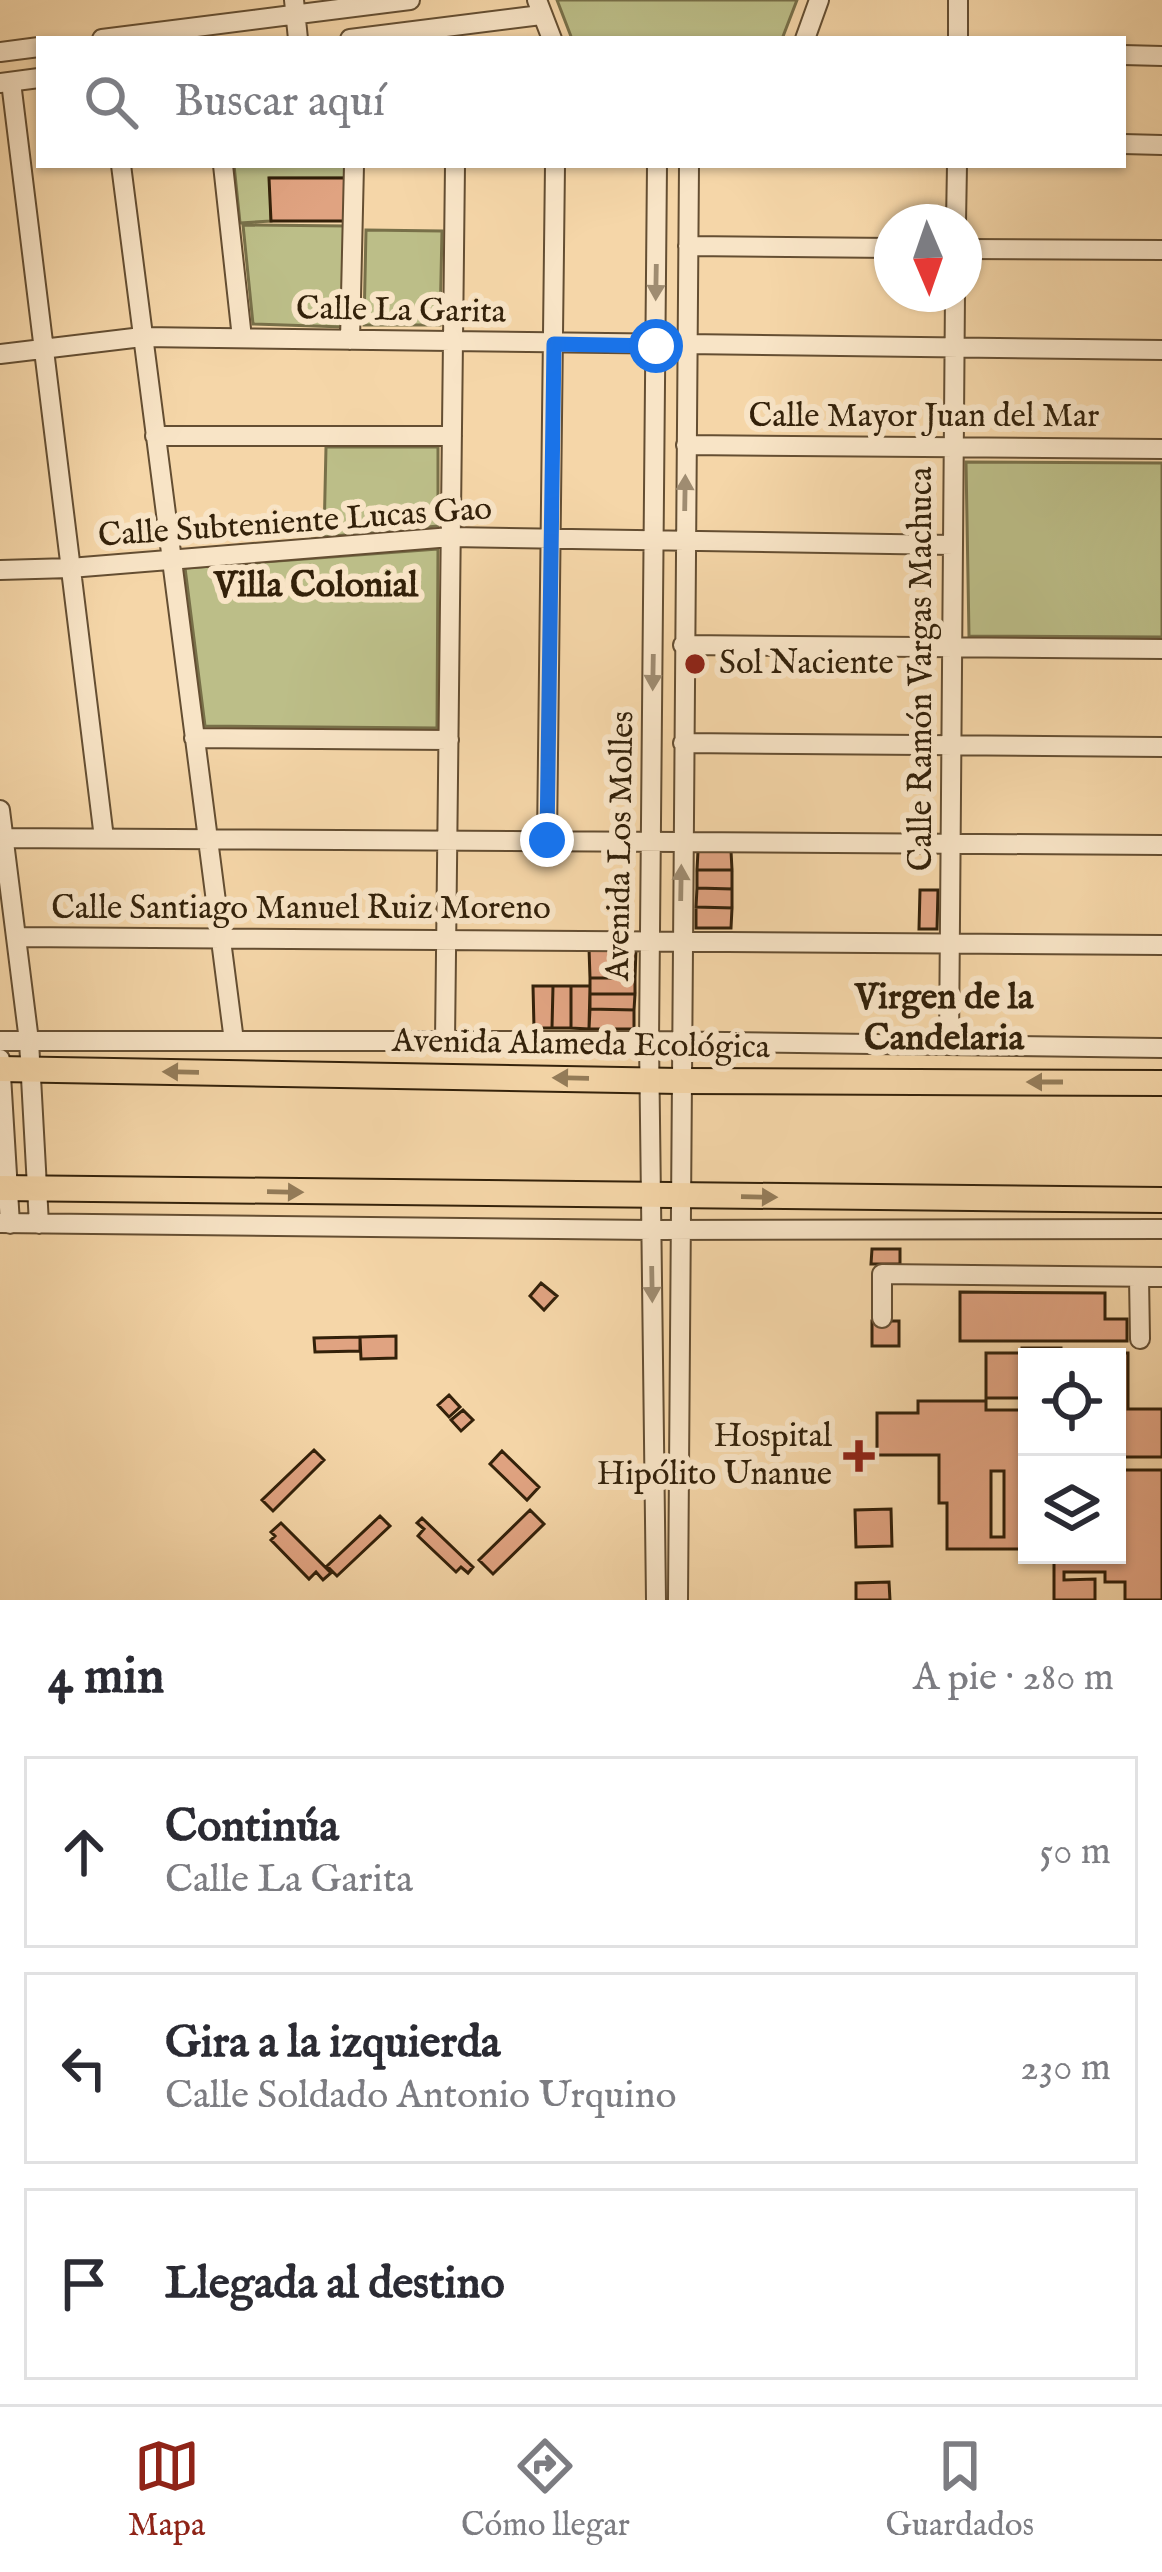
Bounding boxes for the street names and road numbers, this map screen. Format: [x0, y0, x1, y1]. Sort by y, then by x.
street label: Calle La Garita [296, 288, 507, 334]
street label: Calle Mayor Juan del Mar [749, 396, 1099, 438]
street label: Calle Ramón Vargas Machuca [901, 466, 943, 871]
street label: Calle Subteniente Lucas Gao [97, 488, 493, 558]
street label: Avenida Los Molles [598, 711, 644, 982]
street label: Calle Santiago Manuel Ruiz Moreno [51, 888, 551, 930]
street label: Avenida Alameda Ecológica [391, 1021, 771, 1069]

